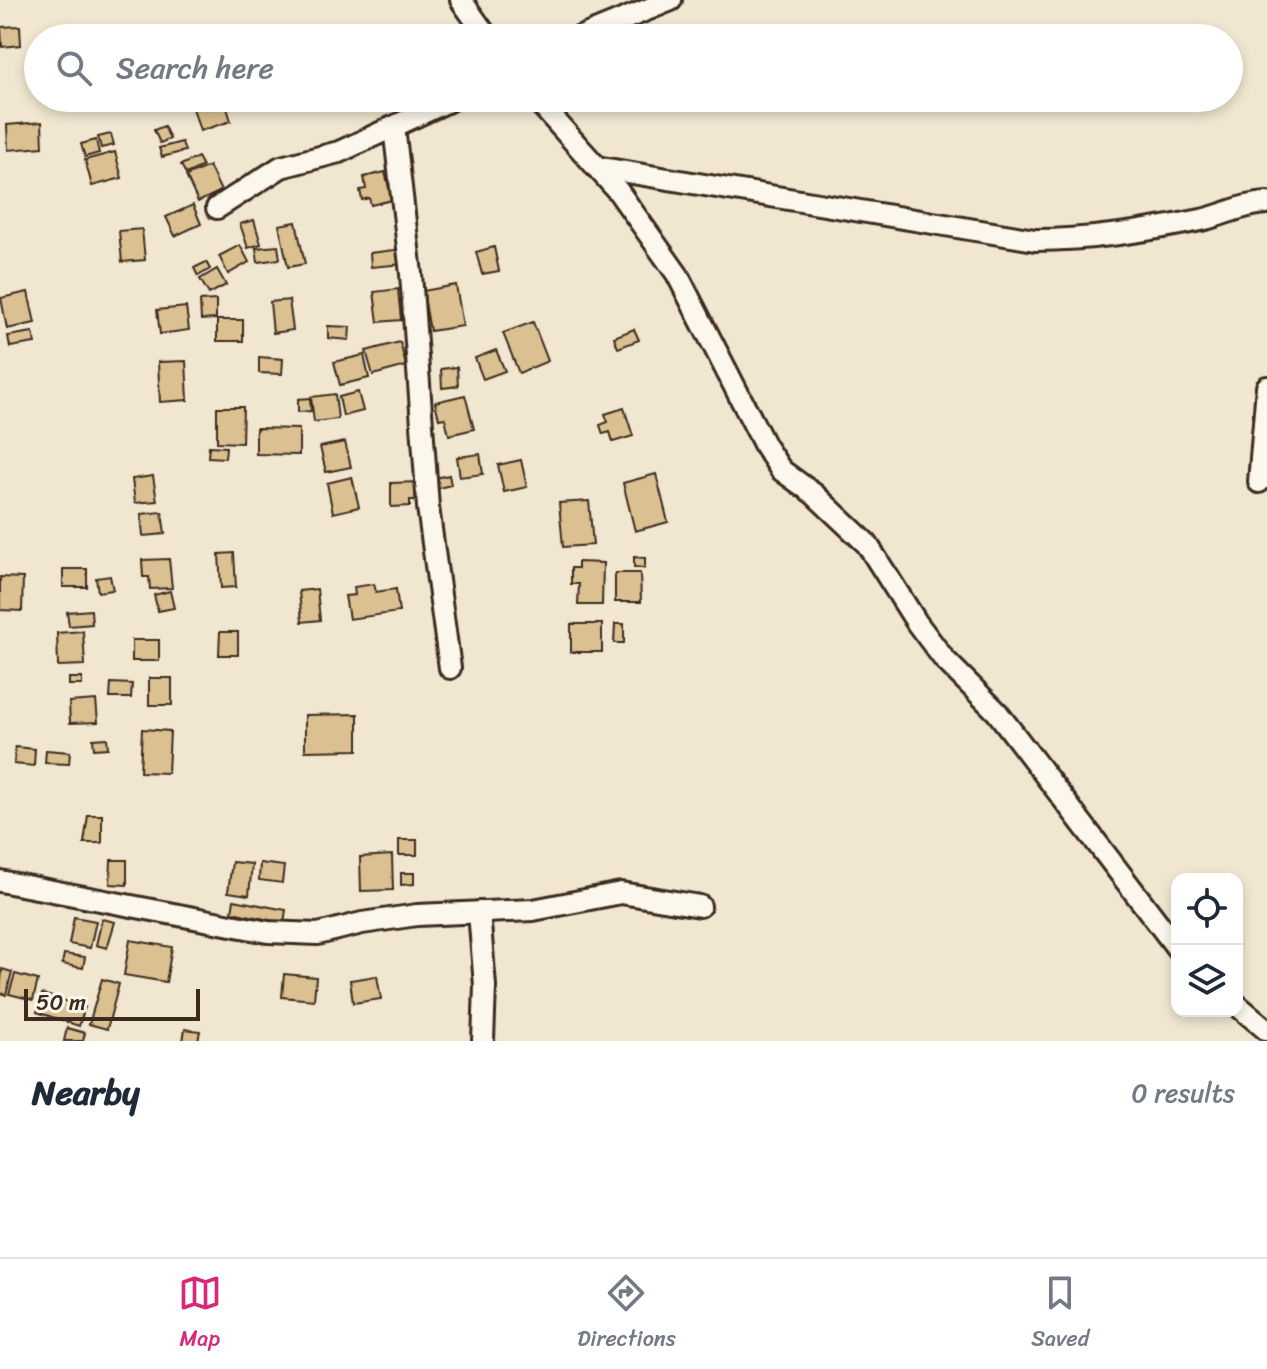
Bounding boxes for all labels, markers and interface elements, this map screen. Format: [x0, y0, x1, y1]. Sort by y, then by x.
search box [24, 24, 1243, 112]
text: Search here [116, 41, 274, 95]
icon: search [52, 46, 96, 90]
map controls [1171, 873, 1243, 1017]
button: locate [1171, 873, 1243, 945]
button: layers [1171, 945, 1243, 1017]
text: 50 m [36, 983, 86, 1022]
scale bar [24, 985, 200, 1021]
text: Nearby [32, 1063, 140, 1123]
text: 0 results [1131, 1070, 1235, 1116]
tab: Map [178, 1271, 222, 1358]
tab: Directions [577, 1271, 676, 1358]
tab: Saved [1031, 1271, 1089, 1358]

